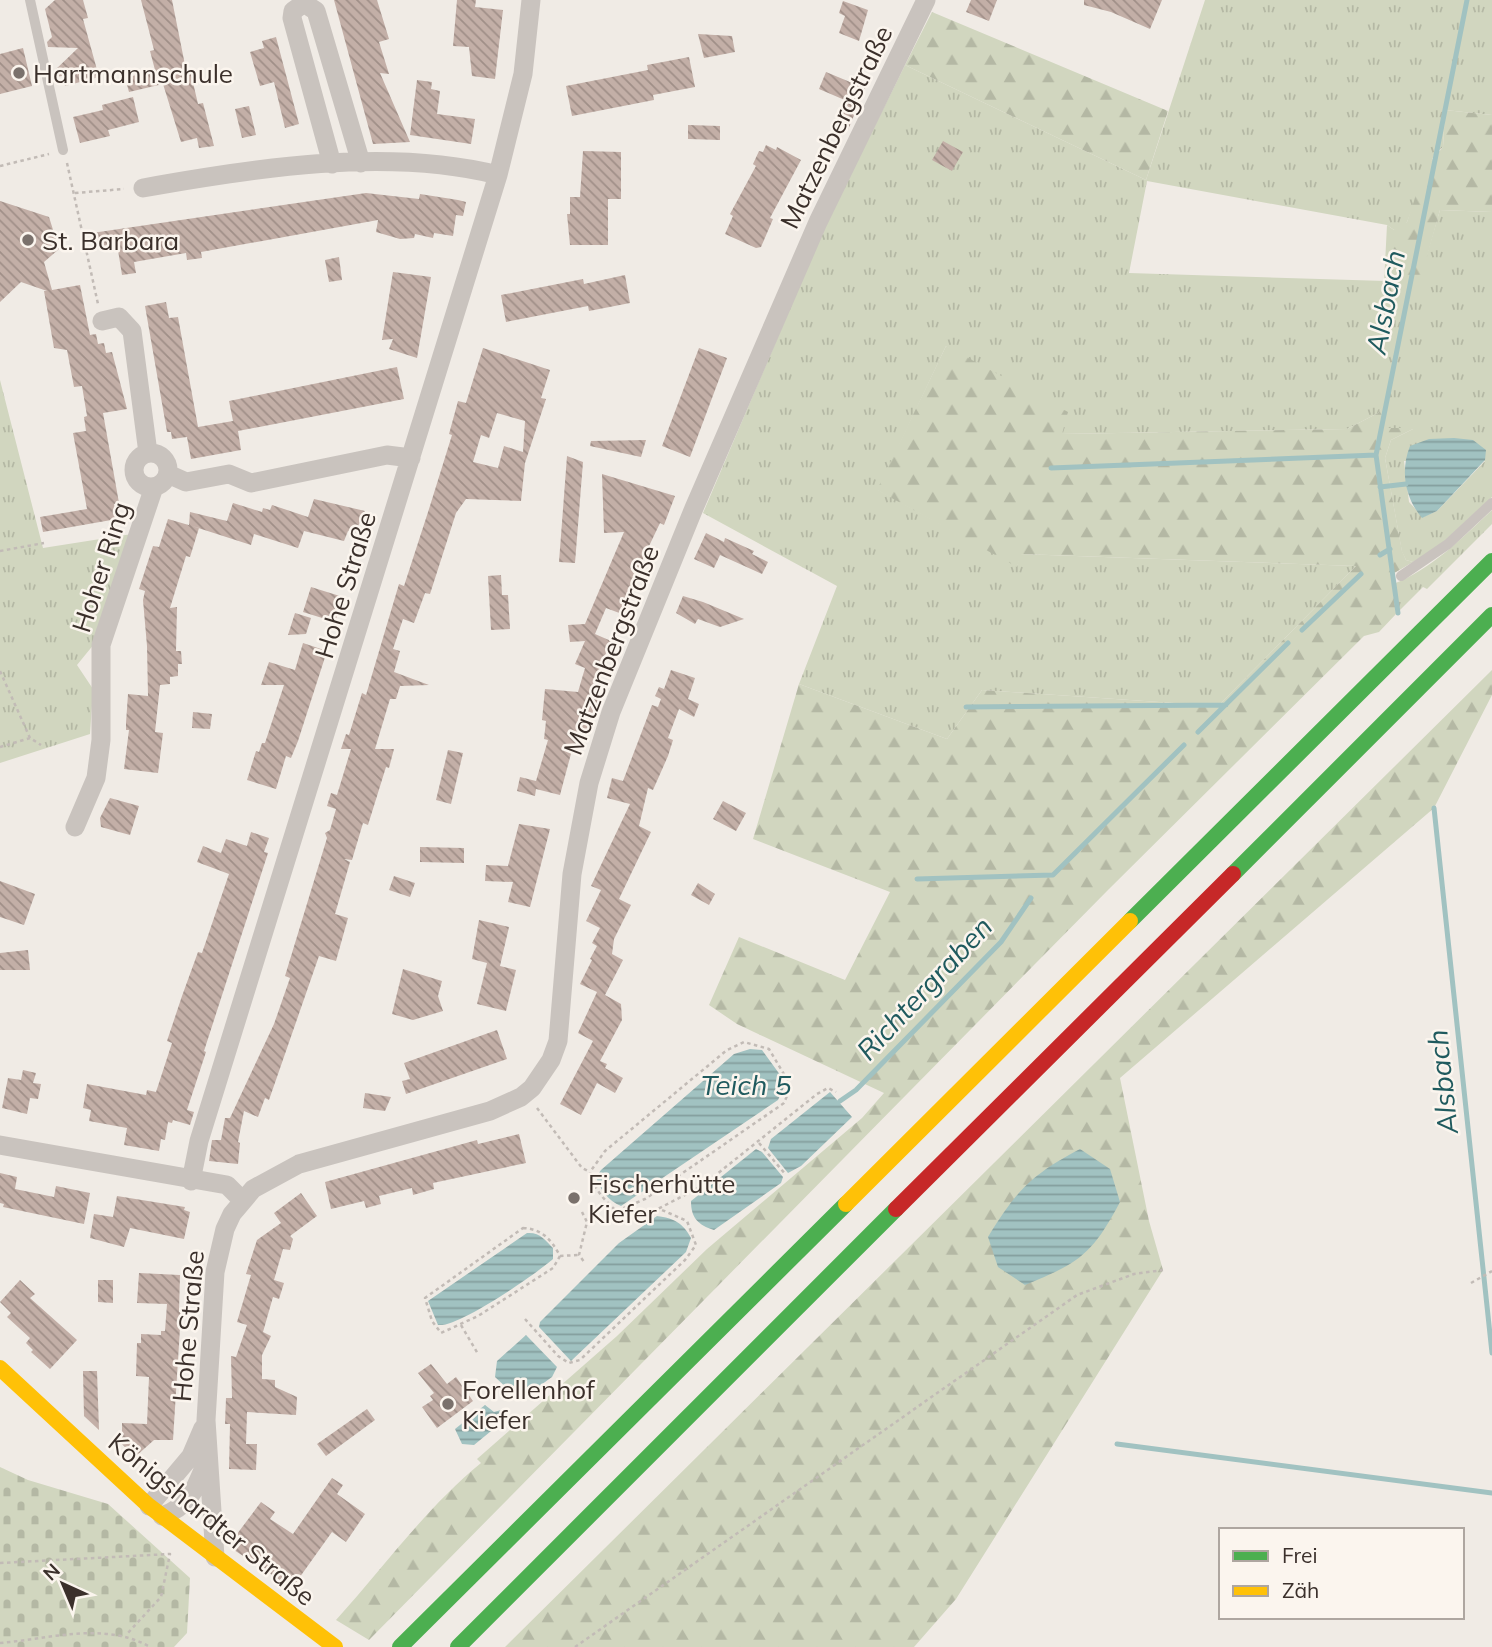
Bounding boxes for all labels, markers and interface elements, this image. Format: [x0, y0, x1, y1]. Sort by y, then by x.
street label: Matzenbergstraße [773, 20, 899, 234]
place label: Hartmannschule [33, 57, 233, 90]
marker: Hartmannschule [11, 65, 27, 81]
place label: St. Barbara [42, 224, 179, 257]
marker: St. Barbara [20, 232, 36, 248]
water label: Alsbach [1358, 247, 1412, 358]
street label: Hoher Ring [64, 497, 138, 637]
street label: Hohe Straße [307, 508, 383, 662]
street label: Matzenbergstraße [556, 541, 666, 759]
water label: Richtergraben [849, 909, 999, 1067]
water label: Alsbach [1419, 1028, 1465, 1137]
water label: Teich 5 [700, 1067, 792, 1102]
place label: Fischerhütte Kiefer [588, 1167, 736, 1230]
marker: Fischerhütte Kiefer [566, 1190, 582, 1206]
street label: Hohe Straße [165, 1249, 211, 1403]
place label: Forellenhof Kiefer [462, 1373, 596, 1436]
marker: Forellenhof Kiefer [440, 1396, 456, 1412]
street label: Königshardter Straße [102, 1425, 322, 1613]
legend [1219, 1528, 1464, 1619]
text: Frei [1282, 1542, 1318, 1568]
north arrow [28, 1549, 98, 1619]
text: N [38, 1558, 65, 1585]
text: Zäh [1282, 1577, 1319, 1603]

